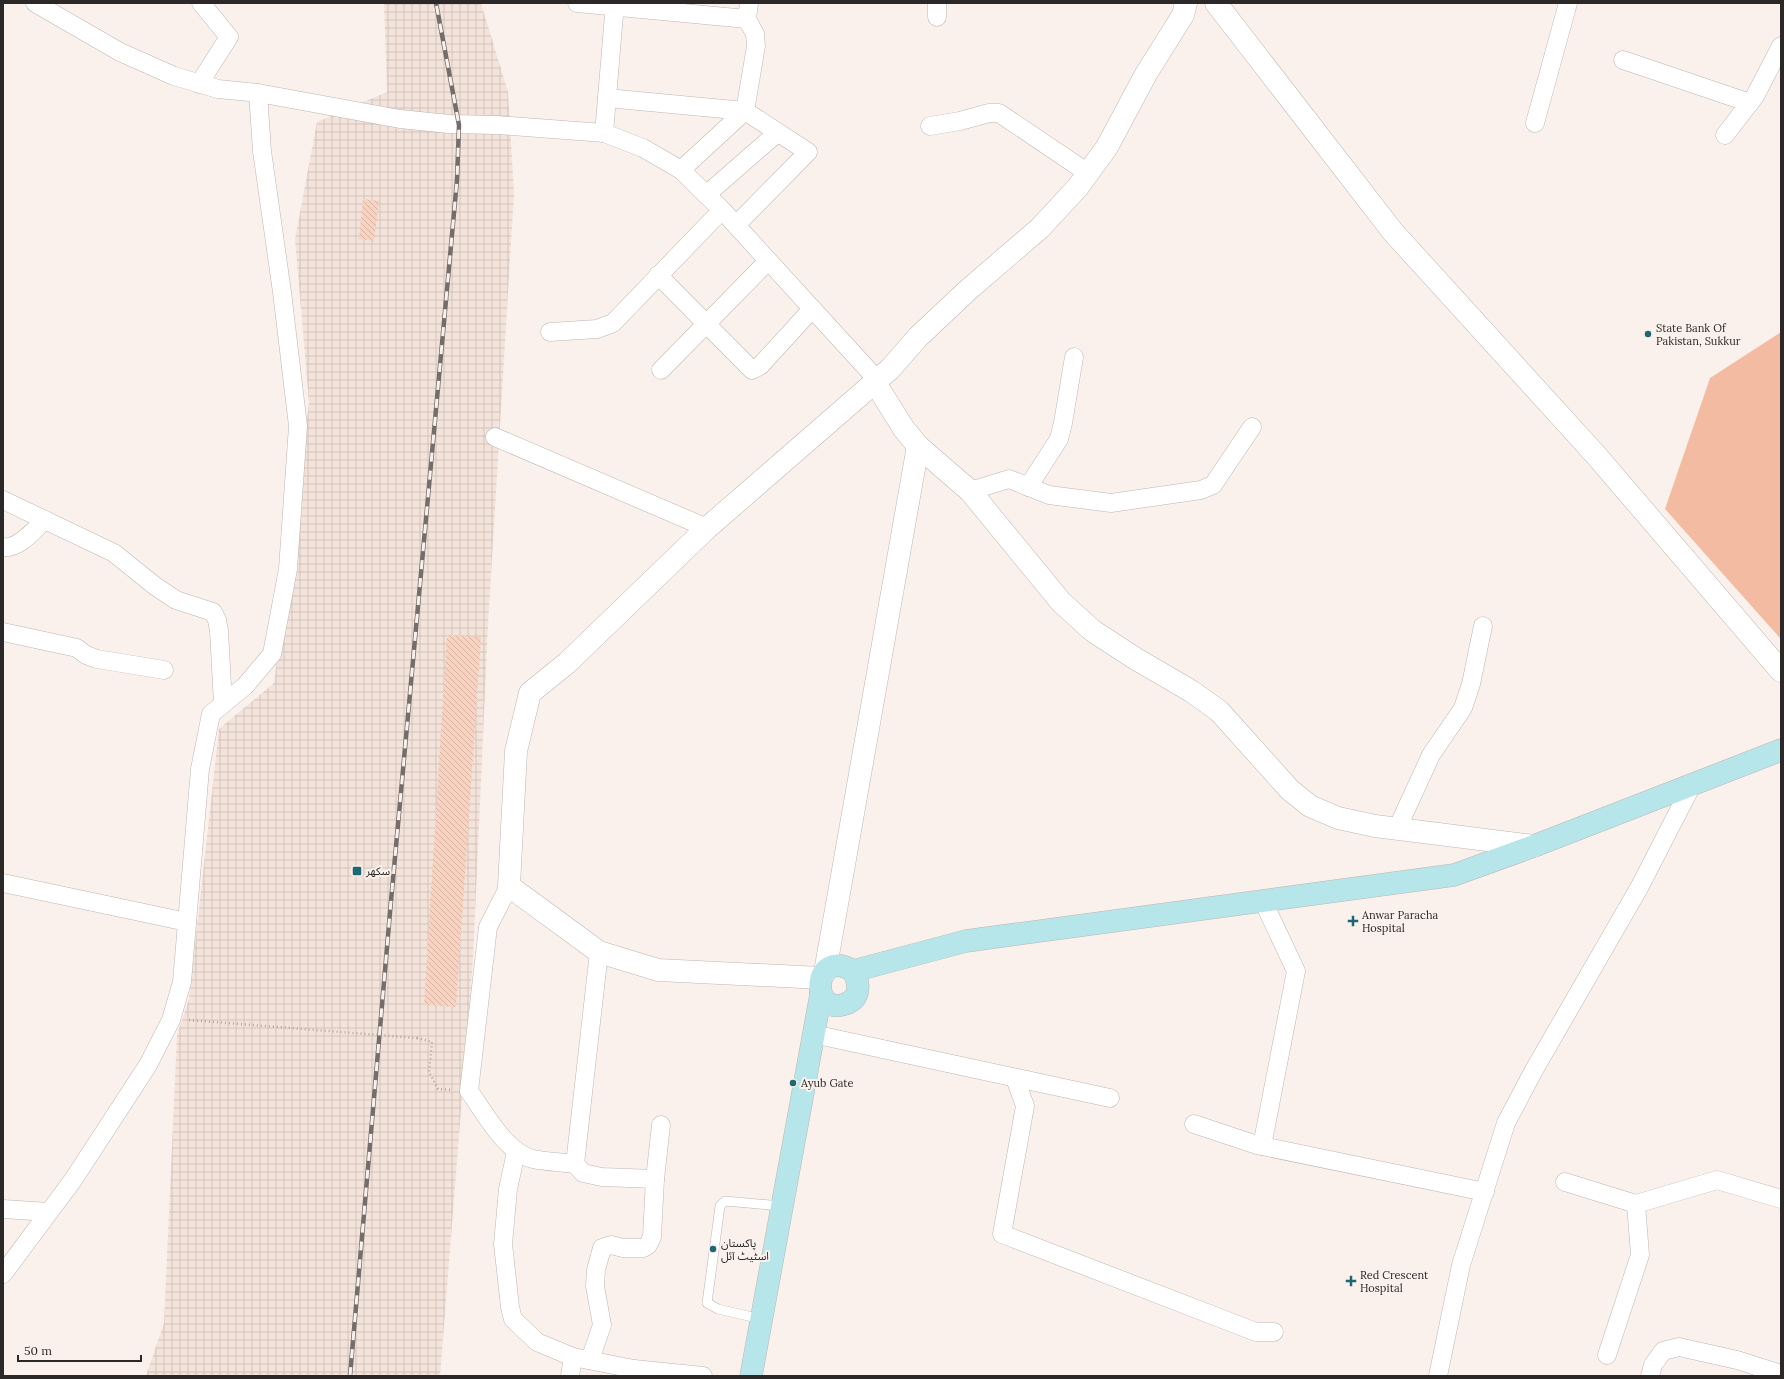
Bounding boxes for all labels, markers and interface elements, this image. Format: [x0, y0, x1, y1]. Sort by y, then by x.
place label: State Bank Of Pakistan, Sukkur [1656, 321, 1741, 348]
marker: State Bank Of Pakistan, Sukkur [1643, 329, 1653, 339]
place label: سكهر [365, 864, 391, 878]
marker: سكهر [351, 865, 363, 877]
place label: Anwar Paracha Hospital [1361, 908, 1438, 935]
marker: Anwar Paracha Hospital [1347, 915, 1359, 927]
place label: Ayub Gate [800, 1076, 854, 1090]
marker: Ayub Gate [788, 1078, 798, 1088]
place label: پاکستان اسٹیٹ آئل [721, 1236, 769, 1263]
marker: پاکستان اسٹیٹ آئل [708, 1244, 718, 1254]
place label: Red Crescent Hospital [1360, 1268, 1429, 1295]
marker: Red Crescent Hospital [1345, 1275, 1357, 1287]
scale bar [18, 1337, 141, 1363]
text: 50 m [24, 1343, 52, 1358]

